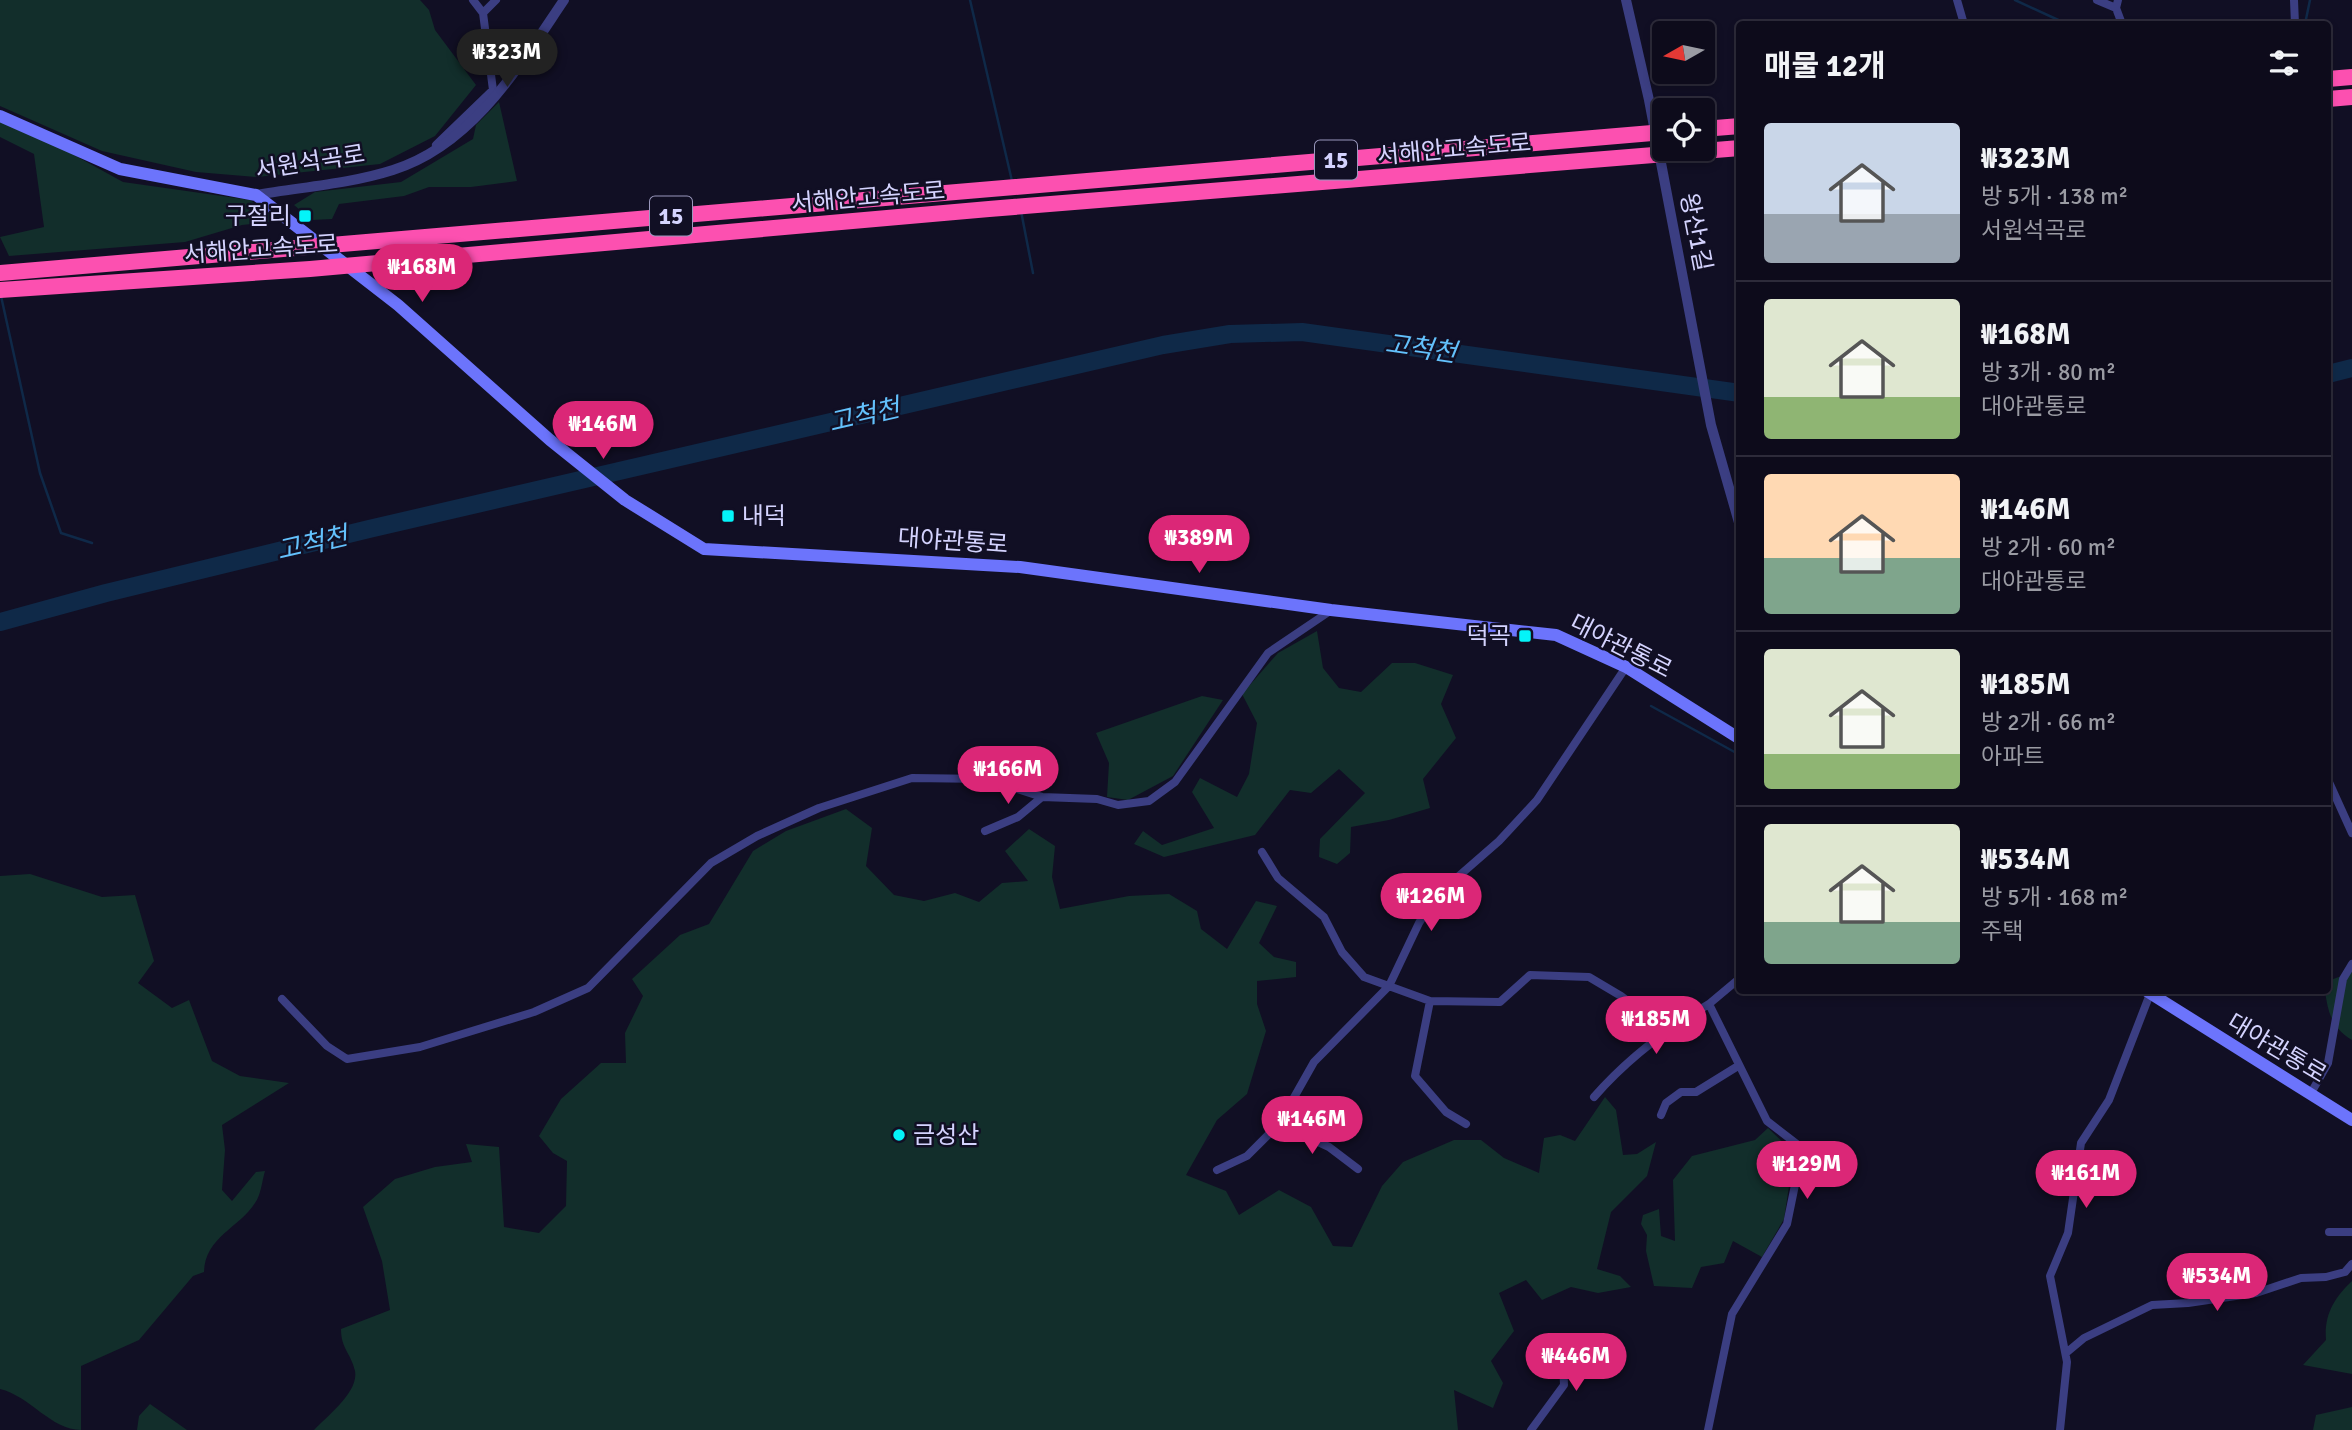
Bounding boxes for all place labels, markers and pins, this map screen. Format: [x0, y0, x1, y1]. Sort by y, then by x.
pin: ₩323M [458, 29, 556, 89]
place label: 구절리 [225, 201, 291, 231]
marker: 구절리 [297, 208, 313, 224]
pin: ₩168M [373, 244, 471, 304]
pin: ₩146M [554, 402, 652, 461]
place label: 내덕 [742, 501, 786, 531]
marker: 내덕 [720, 508, 736, 524]
pin: ₩389M [1150, 516, 1248, 575]
place label: 덕곡 [1467, 621, 1511, 651]
marker: 덕곡 [1517, 628, 1533, 644]
pin: ₩166M [959, 746, 1057, 806]
pin: ₩126M [1382, 874, 1480, 933]
pin: ₩185M [1607, 996, 1705, 1056]
pin: ₩146M [1263, 1096, 1361, 1156]
place label: 금성산 [913, 1120, 979, 1150]
marker: 금성산 [891, 1127, 907, 1143]
pin: ₩129M [1758, 1142, 1856, 1201]
pin: ₩161M [2037, 1150, 2135, 1210]
pin: ₩534M [2168, 1254, 2266, 1313]
pin: ₩446M [1527, 1334, 1625, 1393]

